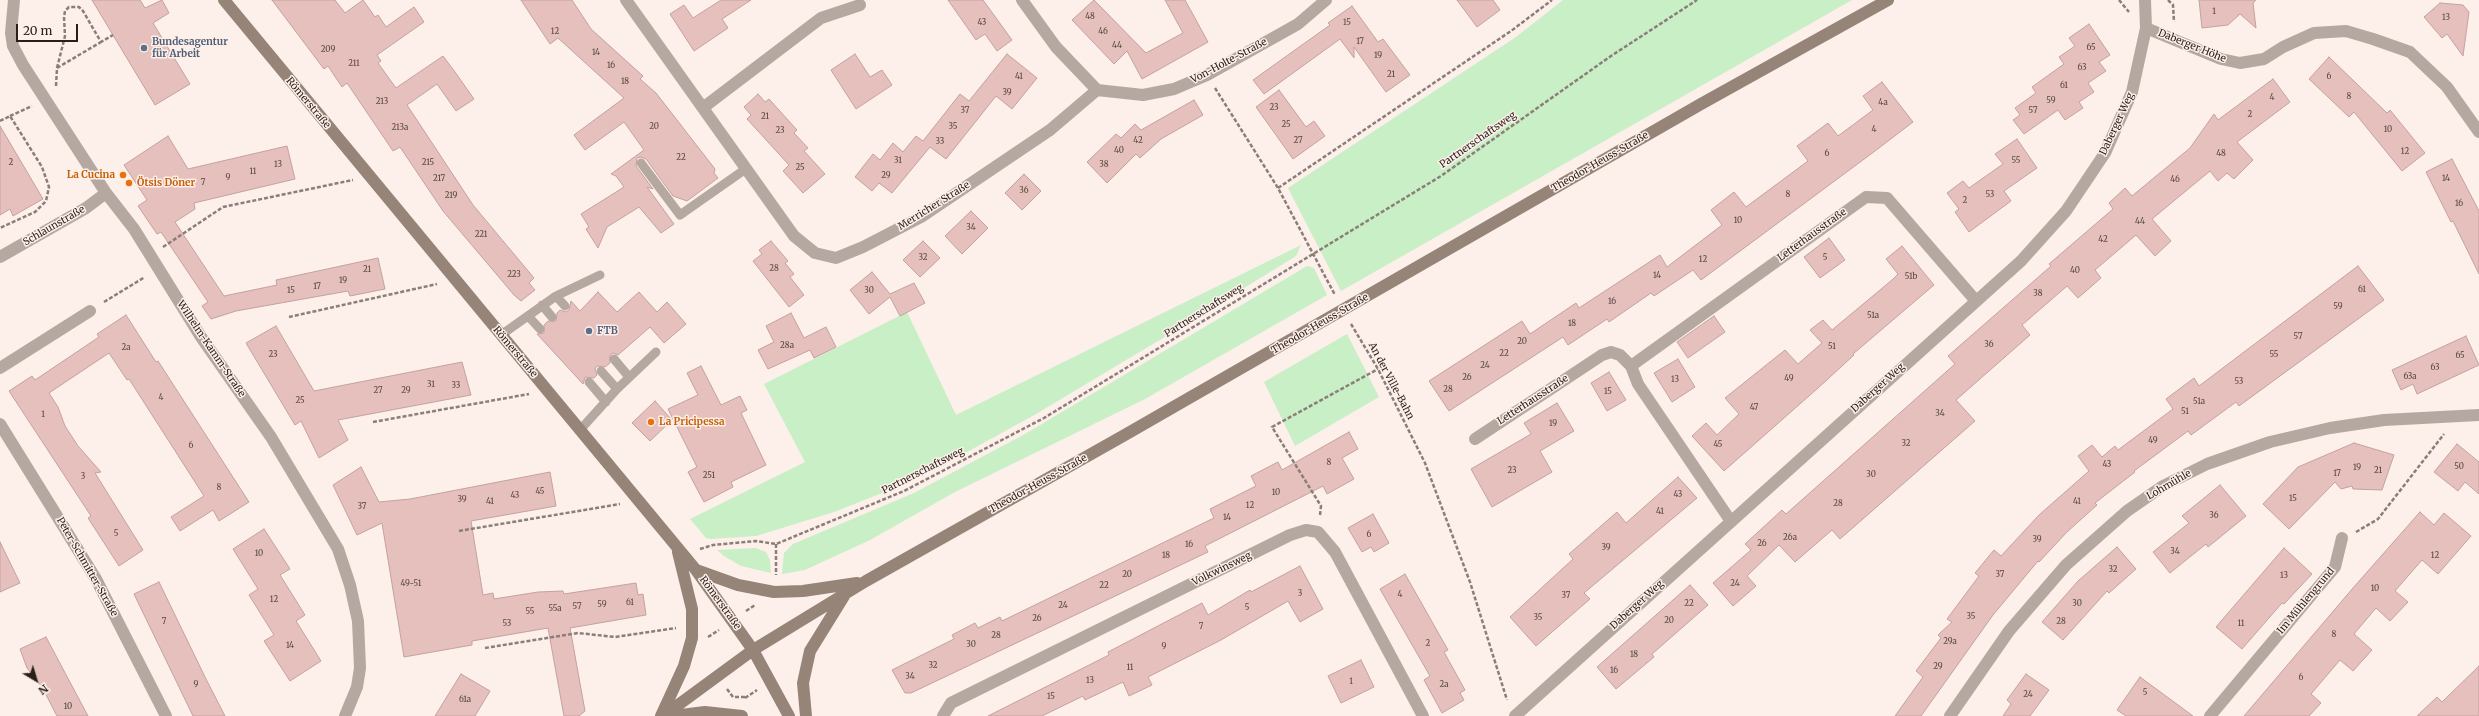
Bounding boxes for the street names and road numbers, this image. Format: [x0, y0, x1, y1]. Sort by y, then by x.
street label: Daberger Höhe [2156, 27, 2228, 65]
street label: Von-Holte-Straße [1189, 36, 1269, 86]
street label: Römerstraße [283, 75, 333, 131]
street label: Daberger Weg [2097, 91, 2137, 157]
street label: Partnerschaftsweg [1437, 109, 1519, 171]
street label: Theodor-Heuss-Straße [1549, 129, 1651, 195]
street label: Merricher Straße [896, 179, 972, 233]
street label: Schlaunstraße [21, 203, 87, 249]
street label: Letterhausstraße [1775, 206, 1849, 264]
street label: Partnerschaftsweg [1162, 282, 1246, 340]
street label: Theodor-Heuss-Straße [1269, 291, 1371, 357]
street label: Wilhelm-Kamm-Straße [174, 299, 248, 399]
street label: Römerstraße [490, 324, 540, 380]
street label: An der Ville-Bahn [1366, 340, 1416, 422]
street label: Daberger Weg [1849, 361, 1907, 415]
street label: Letterhausstraße [1495, 373, 1571, 427]
street label: Partnerschaftsweg [880, 445, 966, 497]
street label: Theodor-Heuss-Straße [987, 452, 1089, 516]
street label: Lohmühle [2145, 467, 2193, 503]
street label: Peter-Schmitter-Straße [54, 515, 120, 619]
street label: Volkwinsweg [1190, 550, 1254, 588]
street label: Im Mühlengrund [2275, 565, 2337, 637]
street label: Römerstraße [697, 574, 743, 632]
street label: Daberger Weg [1608, 578, 1666, 632]

